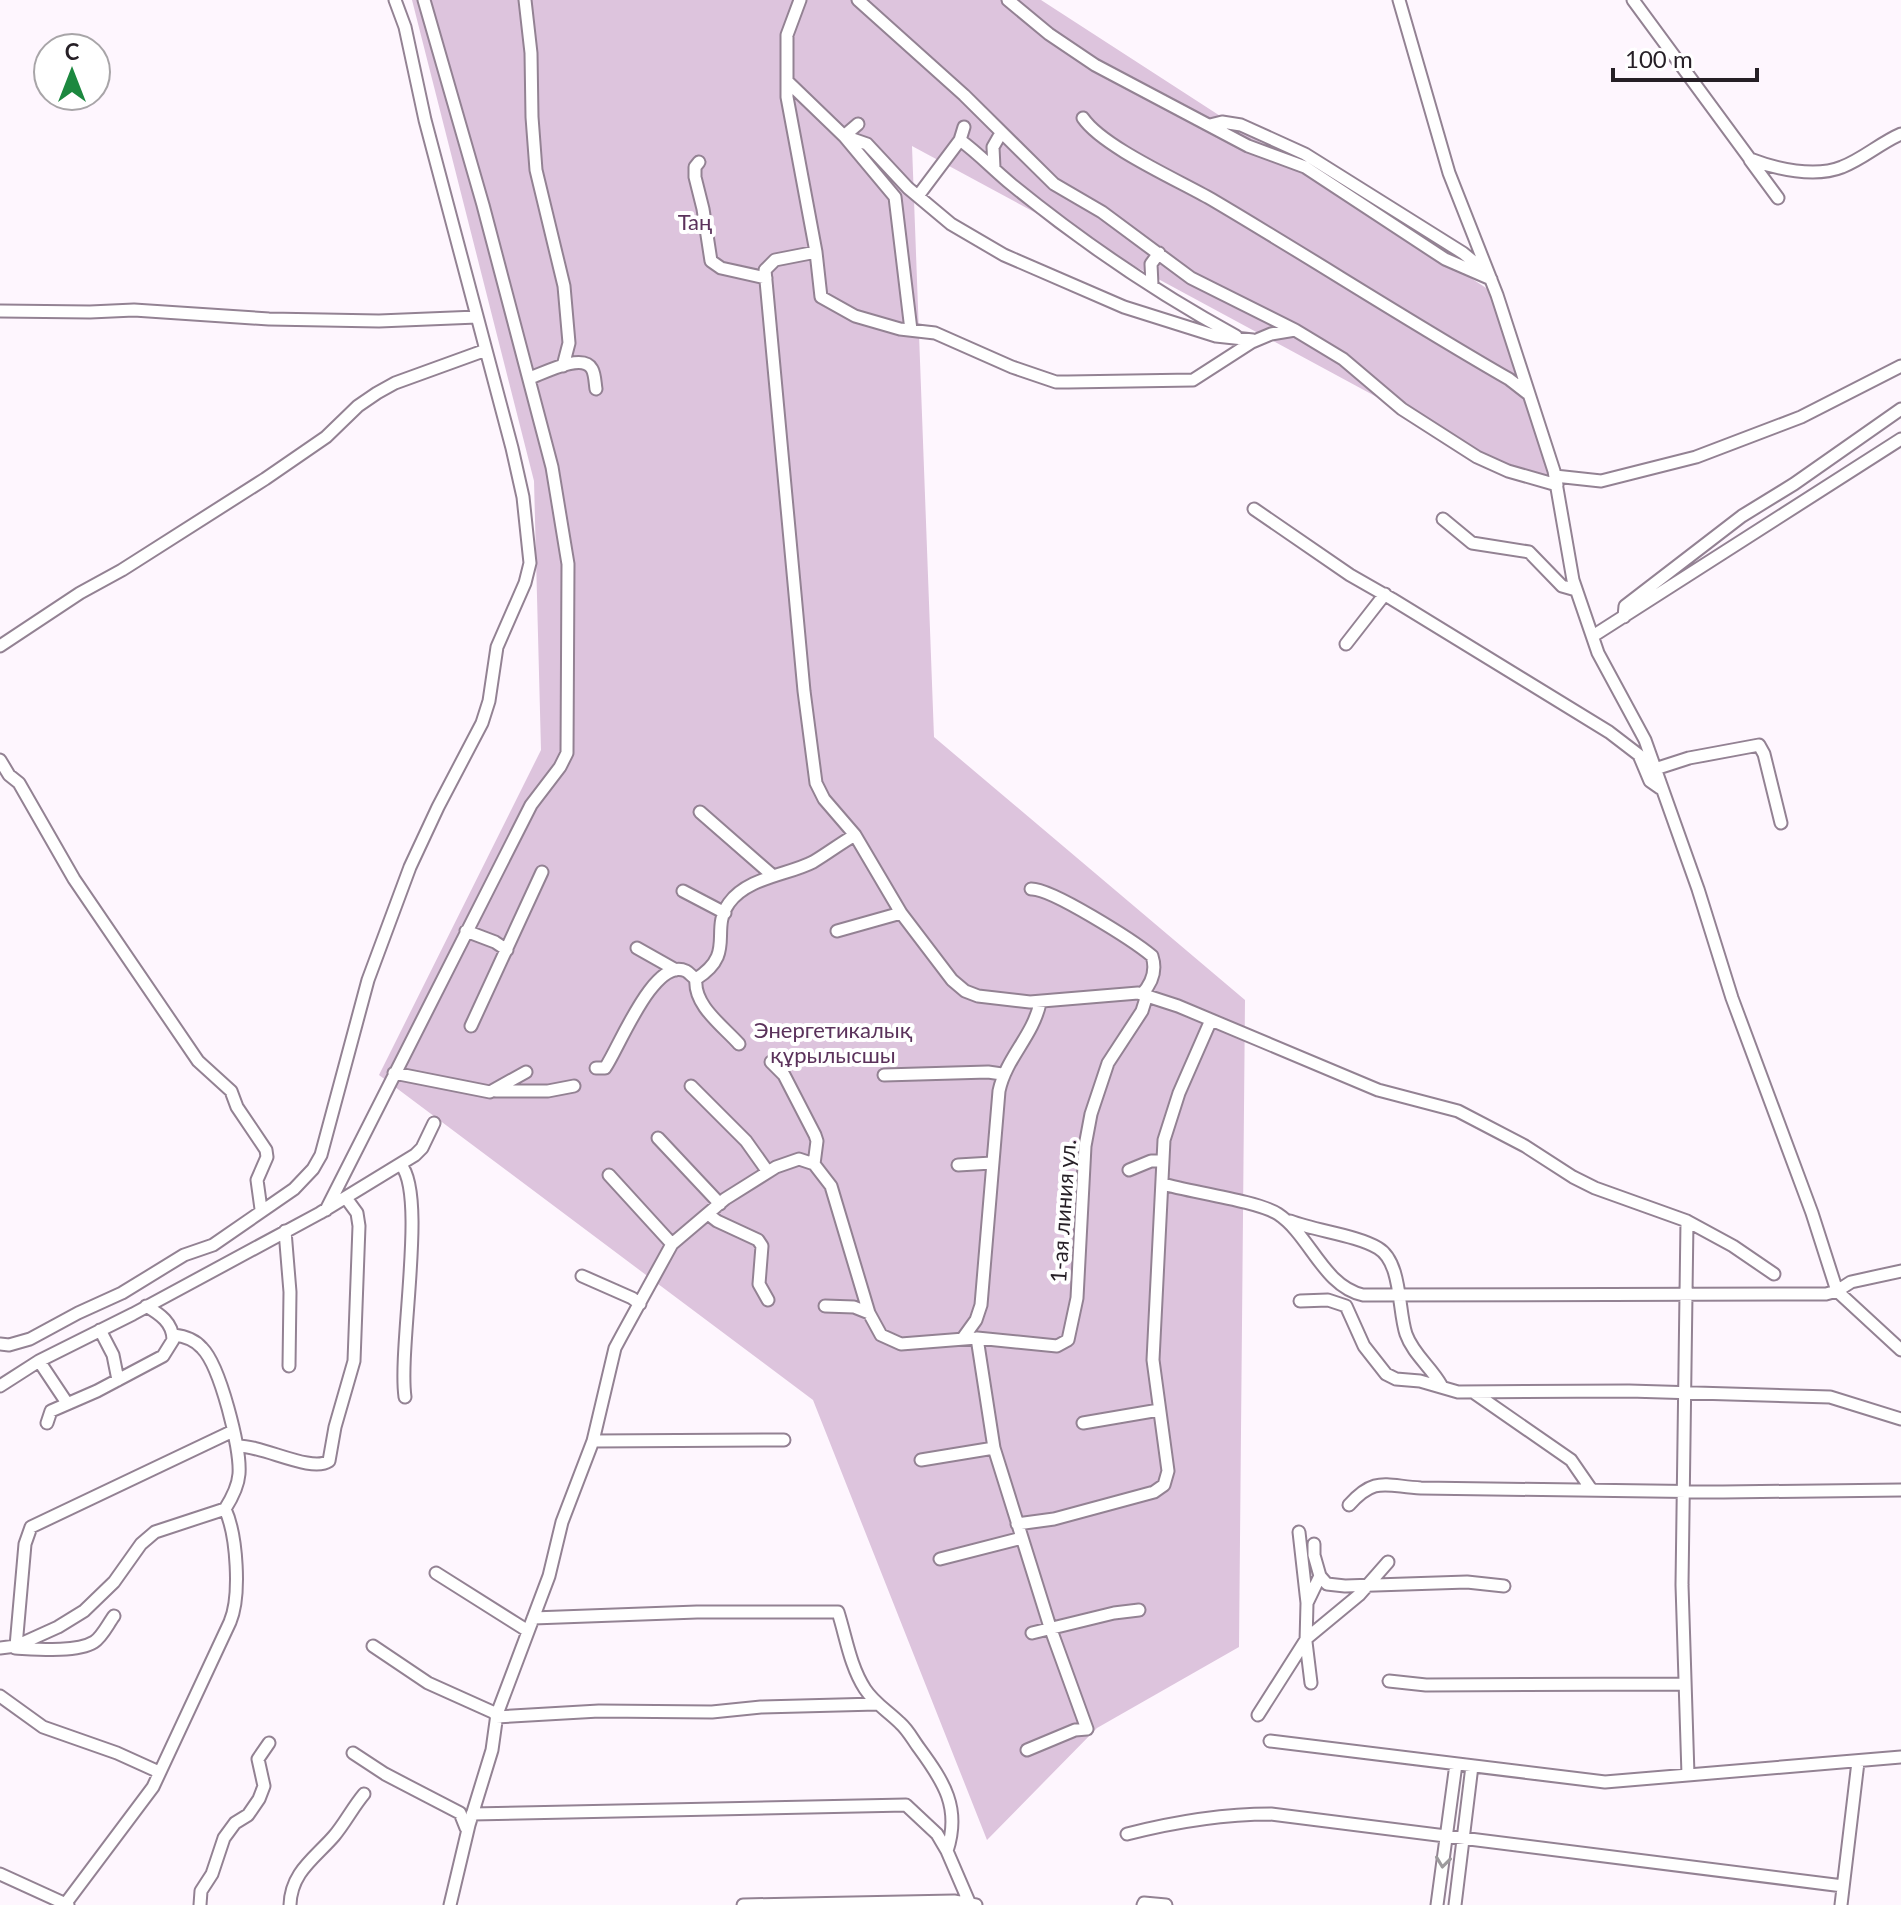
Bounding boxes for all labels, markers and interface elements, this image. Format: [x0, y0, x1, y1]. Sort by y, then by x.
north arrow [32, 32, 112, 112]
scale bar [1613, 32, 1757, 82]
text: С [65, 38, 80, 65]
text: 100 m [1625, 44, 1693, 73]
park label: Таң [678, 208, 712, 235]
park label: Энергетикалық құрылысшы [754, 1016, 913, 1068]
street label: 1-ая линия ул. [1044, 1138, 1081, 1284]
one-way arrow [1435, 1856, 1452, 1869]

